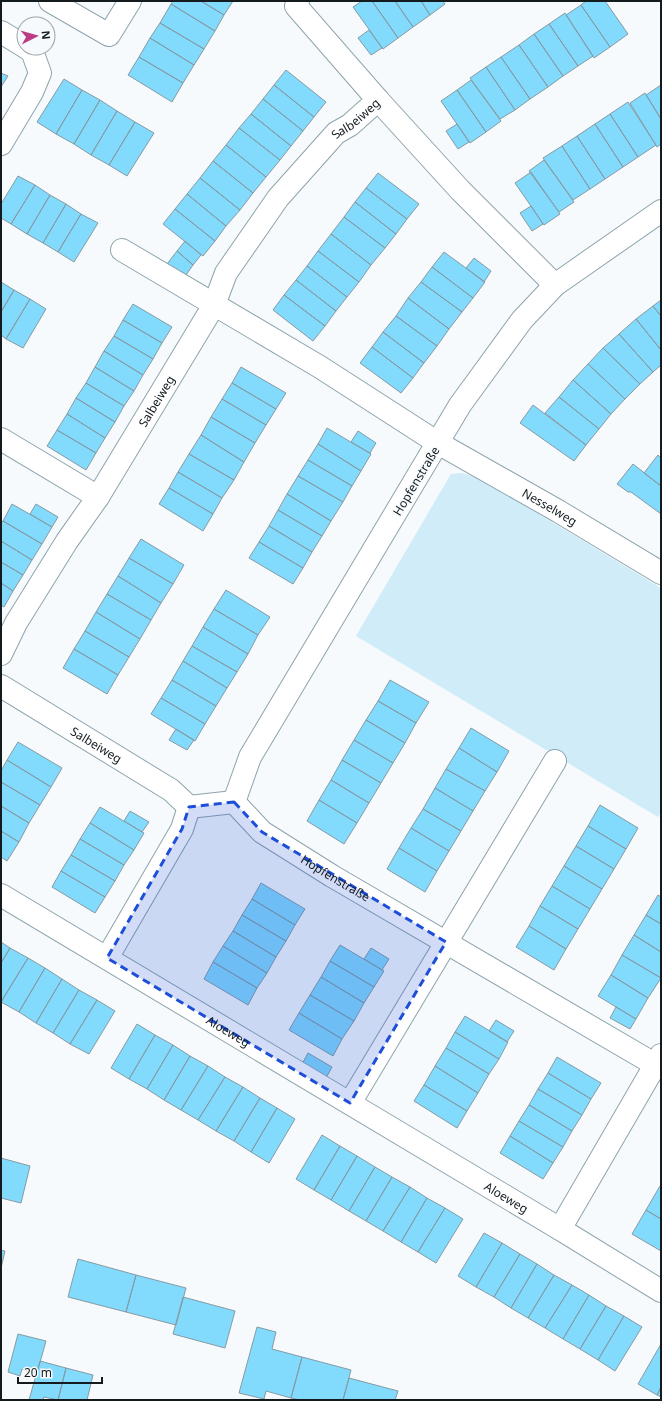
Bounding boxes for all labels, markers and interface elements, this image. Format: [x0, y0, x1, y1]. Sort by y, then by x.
north arrow [16, 16, 56, 56]
text: N [39, 30, 54, 40]
street label: Salbeiweg [327, 94, 383, 142]
street label: Salbeiweg [134, 372, 178, 430]
street label: Hopfenstraße [389, 443, 443, 519]
street label: Nesselweg [519, 484, 581, 529]
street label: Salbeiweg [68, 722, 125, 767]
street label: Hopfenstraße [298, 850, 374, 905]
street label: Aloeweg [203, 1011, 254, 1051]
street label: Aloeweg [482, 1177, 532, 1217]
scale bar [18, 1359, 102, 1385]
text: 20 m [24, 1364, 52, 1381]

